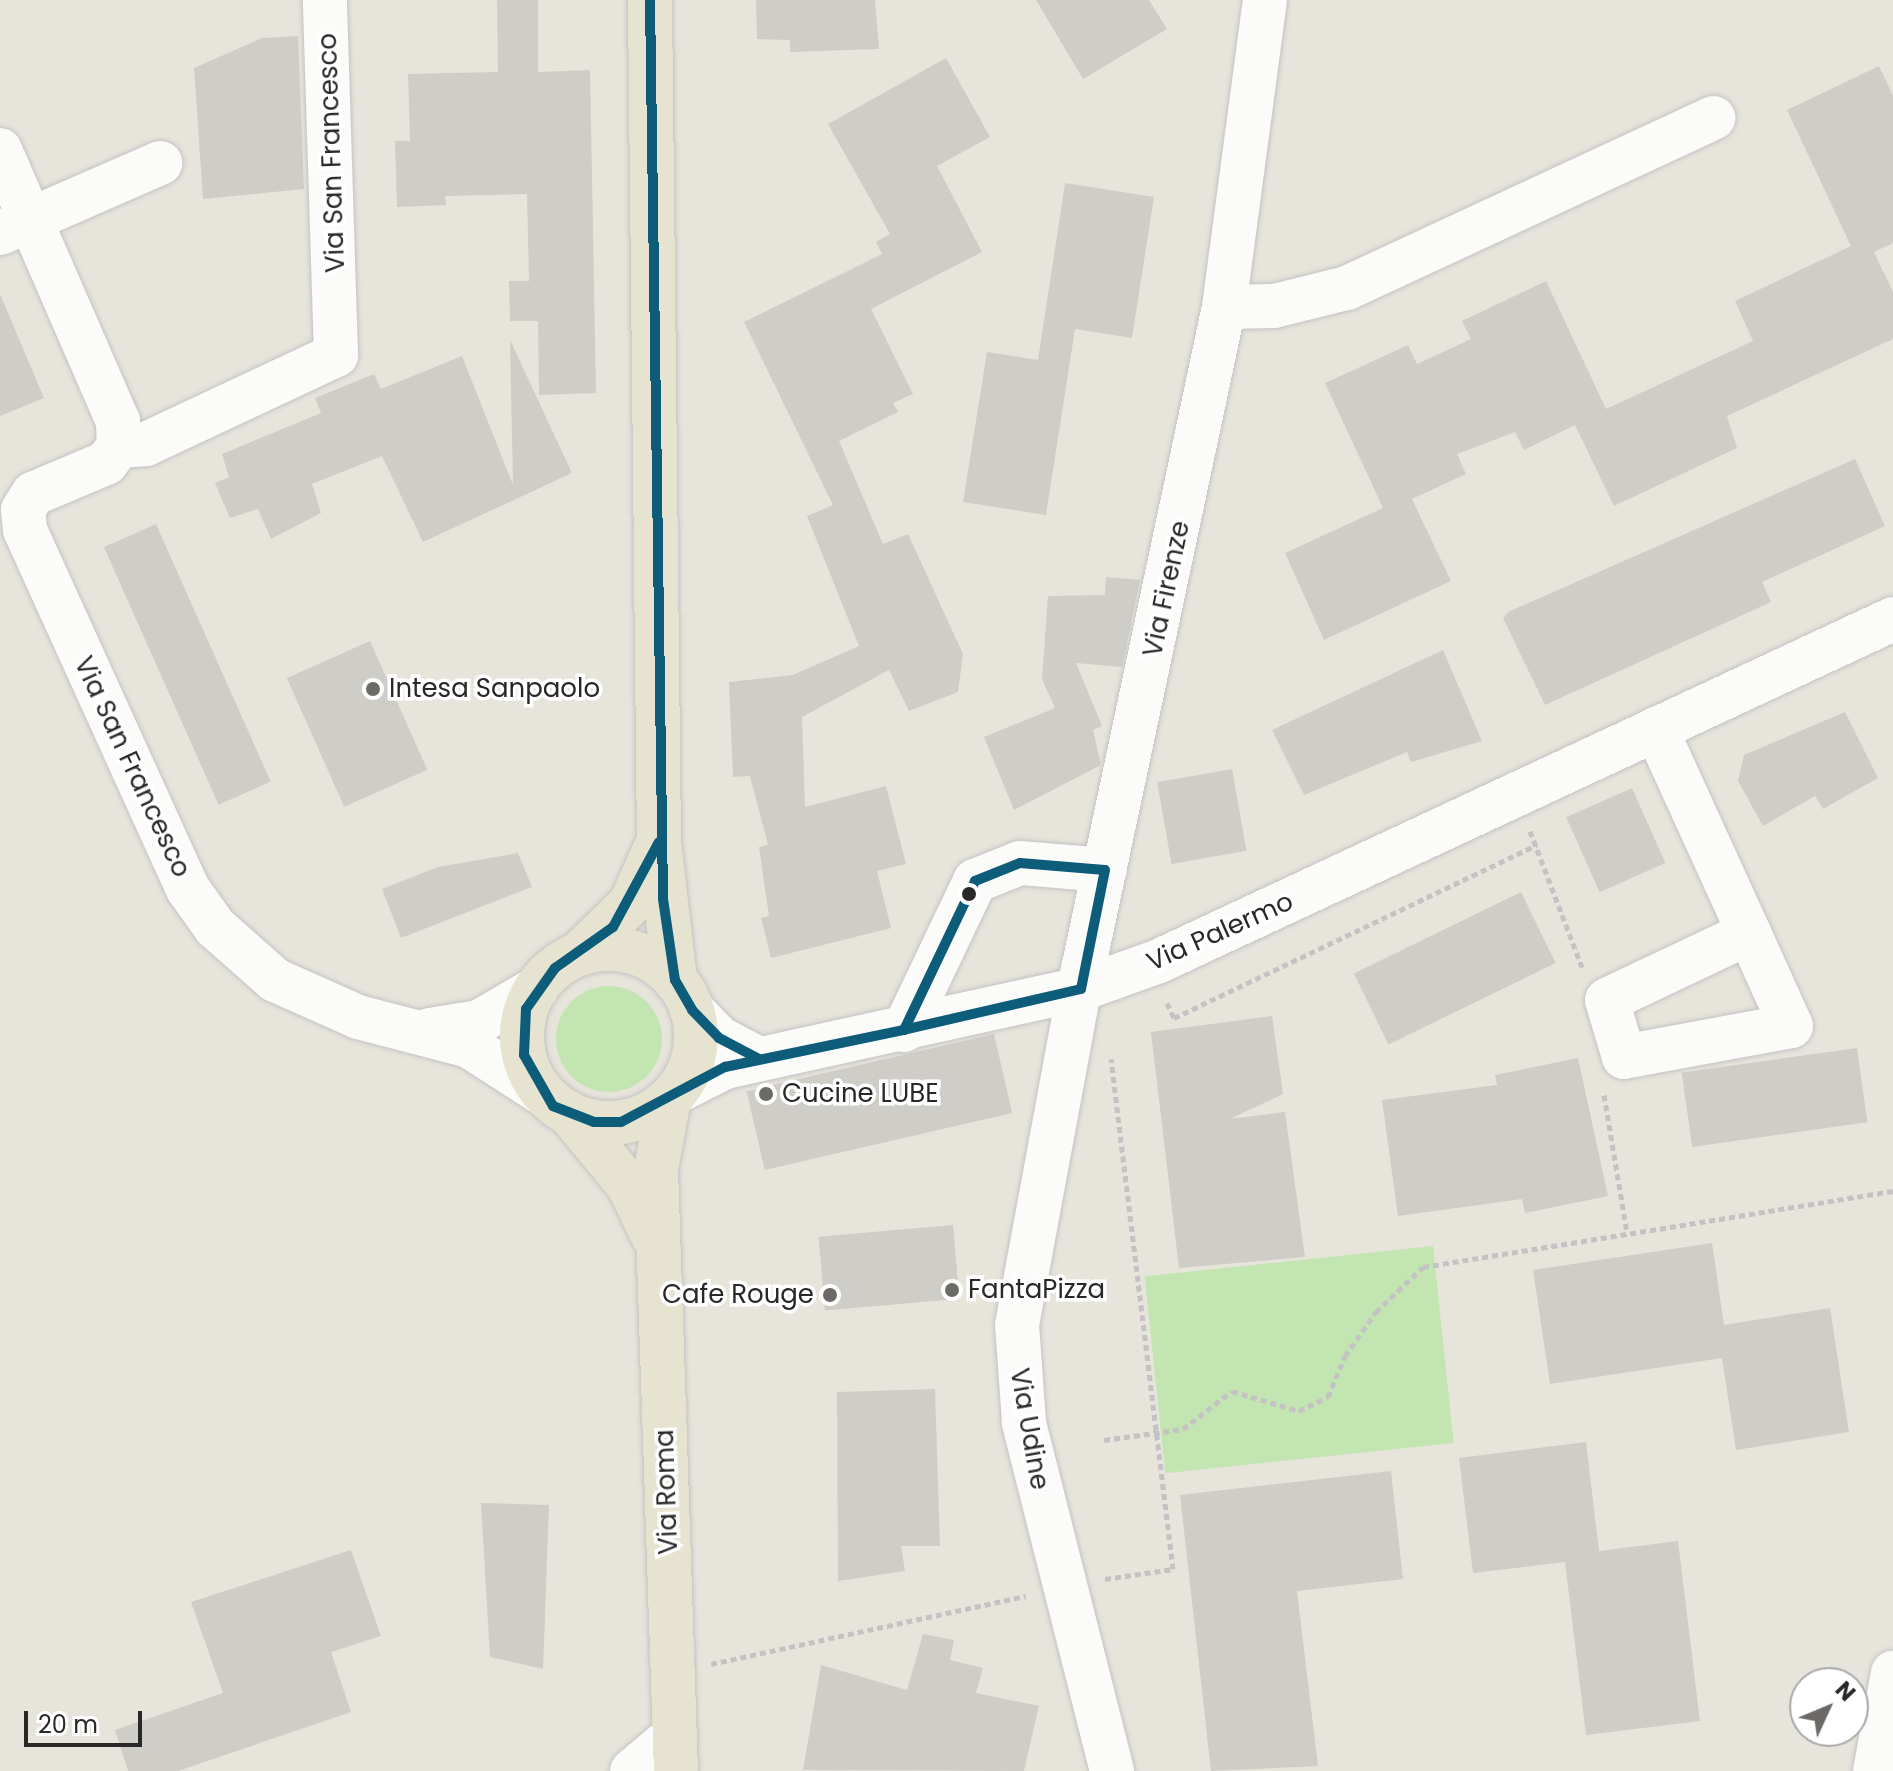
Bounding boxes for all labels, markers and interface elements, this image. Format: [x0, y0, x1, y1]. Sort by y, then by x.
street label: Via San Francesco [312, 33, 352, 273]
street label: Via Firenze [1137, 518, 1197, 660]
street label: Via San Francesco [67, 652, 197, 882]
place label: Intesa Sanpaolo [389, 673, 600, 705]
marker: Intesa Sanpaolo [364, 680, 382, 698]
unlabelled marker [961, 886, 977, 902]
street label: Via Palermo [1142, 886, 1298, 978]
place label: Cucine LUBE [782, 1078, 939, 1110]
marker: Cucine LUBE [757, 1085, 775, 1103]
place label: FantaPizza [968, 1274, 1105, 1306]
place label: Cafe Rouge [662, 1279, 814, 1311]
marker: FantaPizza [943, 1281, 961, 1299]
marker: Cafe Rouge [821, 1286, 839, 1304]
street label: Via Udine [1003, 1366, 1055, 1492]
street label: Via Roma [649, 1429, 685, 1555]
north arrow [1789, 1667, 1869, 1747]
text: N [1828, 1675, 1862, 1708]
scale bar [28, 1695, 146, 1745]
text: 20 m [38, 1708, 98, 1741]

